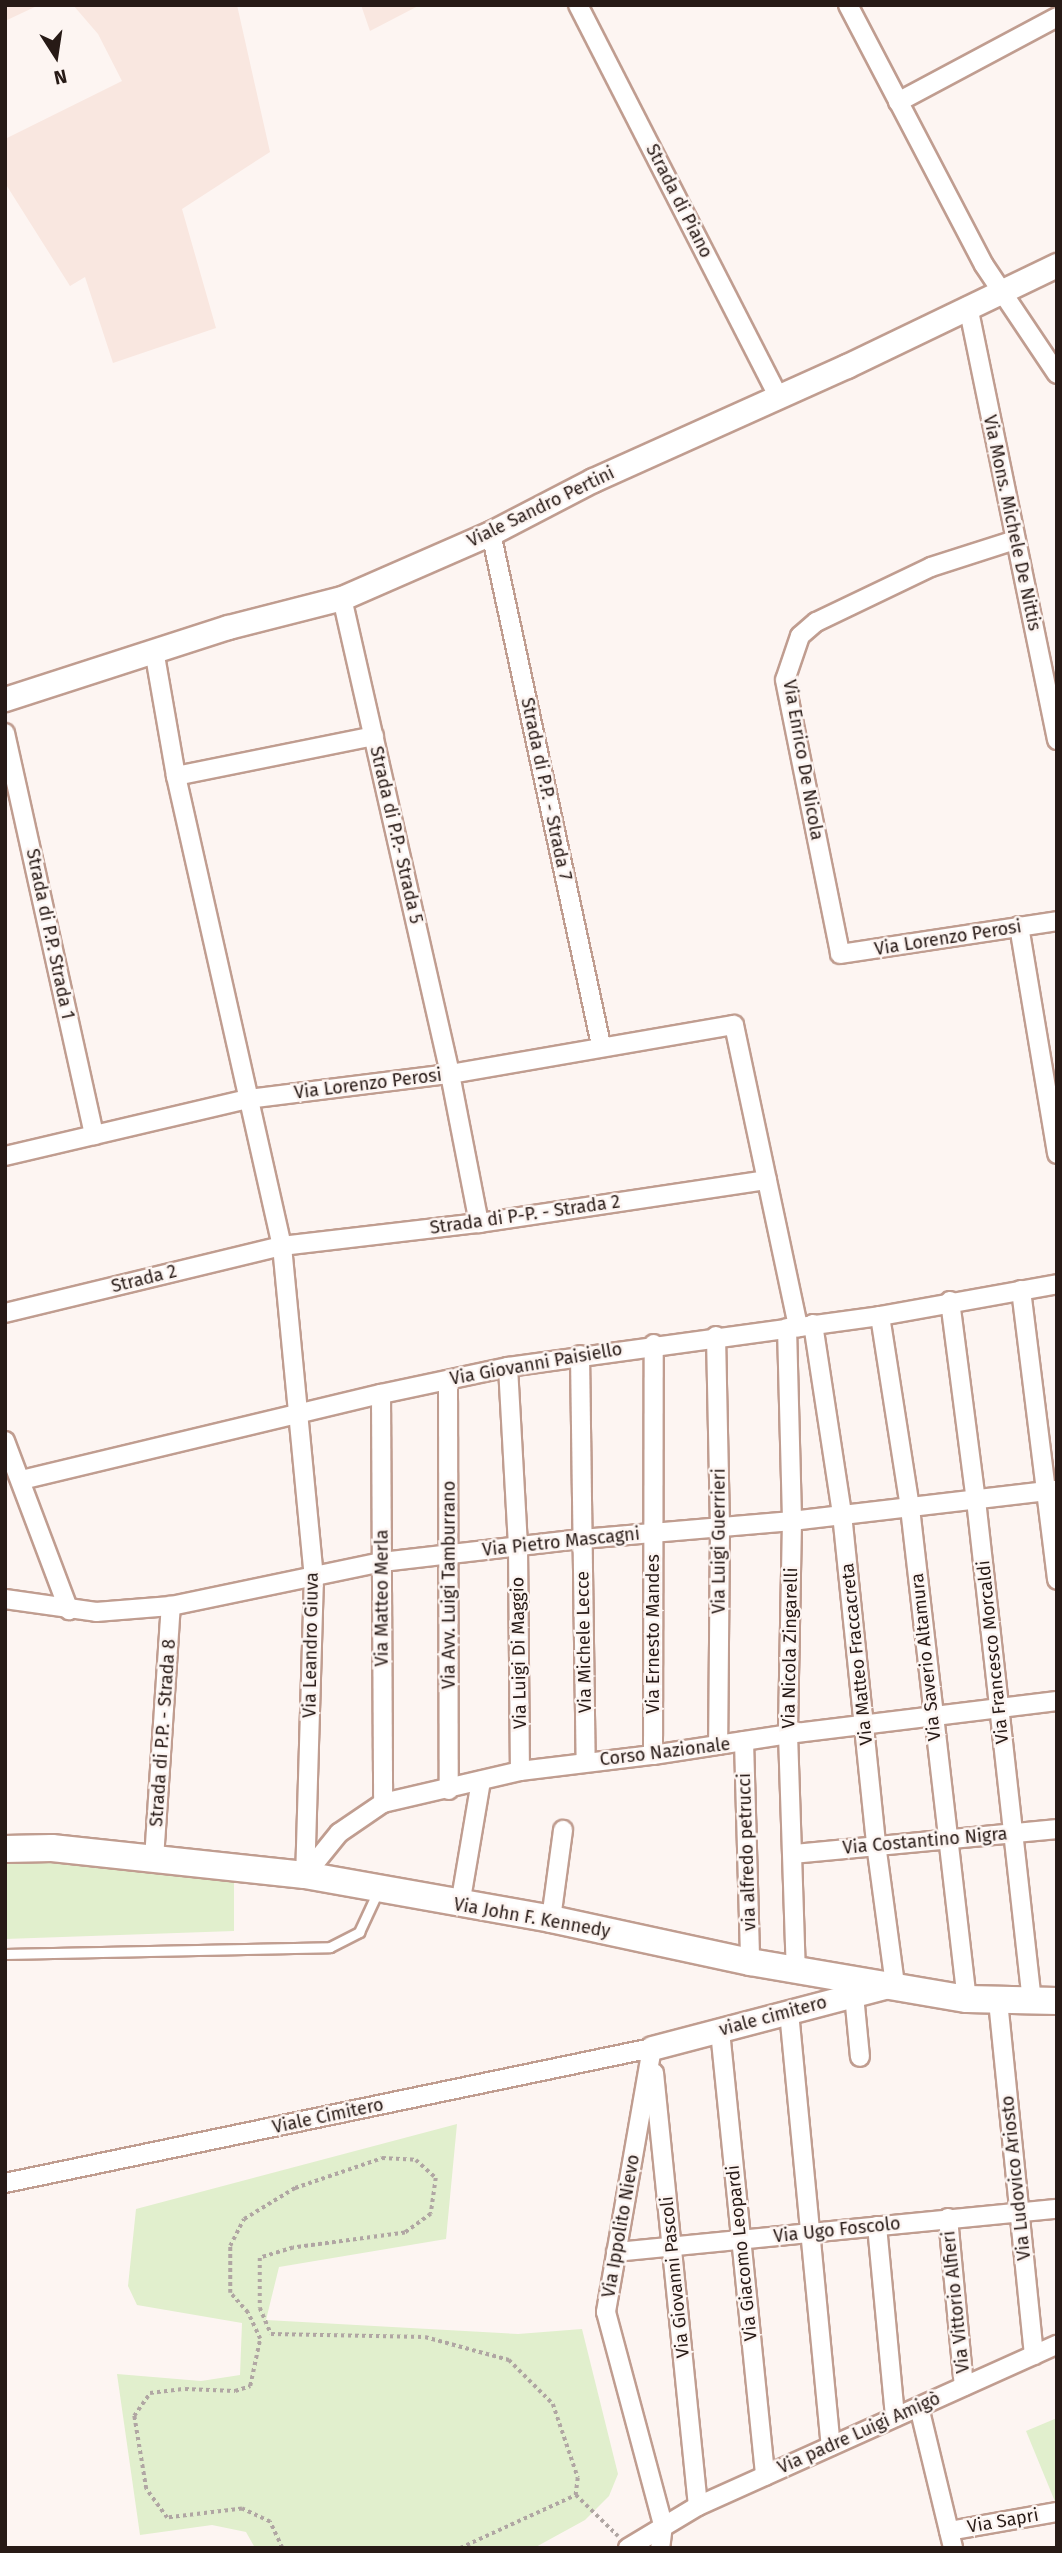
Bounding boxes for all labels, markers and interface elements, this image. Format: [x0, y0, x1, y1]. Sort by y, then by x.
north arrow [21, 21, 91, 91]
text: N [52, 64, 69, 90]
street label: Strada di Piano [641, 141, 717, 261]
street label: Via Mons. Michele De Nittis [979, 413, 1045, 633]
street label: Viale Sandro Pertini [464, 462, 618, 552]
street label: Via Enrico De Nicola [778, 678, 828, 842]
street label: Strada di P.P. - Strada 7 [516, 696, 576, 882]
street label: Strada di P.P.- Strada 5 [365, 744, 427, 926]
street label: Strada di P.P. Strada 1 [21, 847, 79, 1021]
street label: Via Lorenzo Perosi [873, 916, 1023, 960]
street label: Via Lorenzo Perosi [293, 1064, 443, 1104]
street label: Strada di P-P. - Strada 2 [428, 1191, 622, 1239]
street label: Strada 2 [109, 1260, 179, 1298]
street label: Via Giovanni Paisiello [448, 1338, 624, 1390]
street label: Via Luigi Guerrieri [708, 1468, 730, 1614]
street label: Via Avv. Luigi Tamburrano [438, 1481, 460, 1689]
street label: Via Pietro Mascagni [481, 1523, 641, 1561]
street label: Via Matteo Merla [371, 1530, 393, 1666]
street label: Via Ernesto Mandes [642, 1554, 664, 1714]
street label: Via Francesco Morcaldi [973, 1559, 1013, 1745]
street label: Via Matteo Fraccacreta [837, 1562, 877, 1746]
street label: Via Nicola Zingarelli [778, 1567, 802, 1729]
street label: Via Michele Lecce [572, 1571, 596, 1713]
street label: Via Leandro Giuva [299, 1572, 323, 1718]
street label: Via Saverio Altamura [906, 1572, 946, 1742]
street label: Via Luigi Di Maggio [507, 1577, 531, 1729]
street label: Strada di P.P. - Strada 8 [146, 1638, 180, 1828]
street label: Corso Nazionale [599, 1733, 731, 1771]
street label: via alfredo petrucci [733, 1773, 761, 1931]
street label: Via Costantino Nigra [842, 1823, 1008, 1859]
street label: Via John F. Kennedy [452, 1894, 612, 1942]
street label: viale cimitero [717, 1991, 829, 2041]
street label: Viale Cimitero [270, 2094, 386, 2138]
street label: Via Ludovico Ariosto [997, 2095, 1035, 2261]
street label: Via Ippolito Nievo [598, 2153, 644, 2299]
street label: Via Giacomo Leopardi [722, 2164, 762, 2342]
street label: Via Giovanni Pascoli [656, 2195, 694, 2359]
street label: Via Ugo Foscolo [772, 2213, 902, 2247]
street label: Via Vittorio Alfieri [938, 2230, 974, 2374]
street label: Via padre Luigi Amigò [774, 2387, 944, 2479]
street label: Via Sapri [966, 2504, 1040, 2538]

